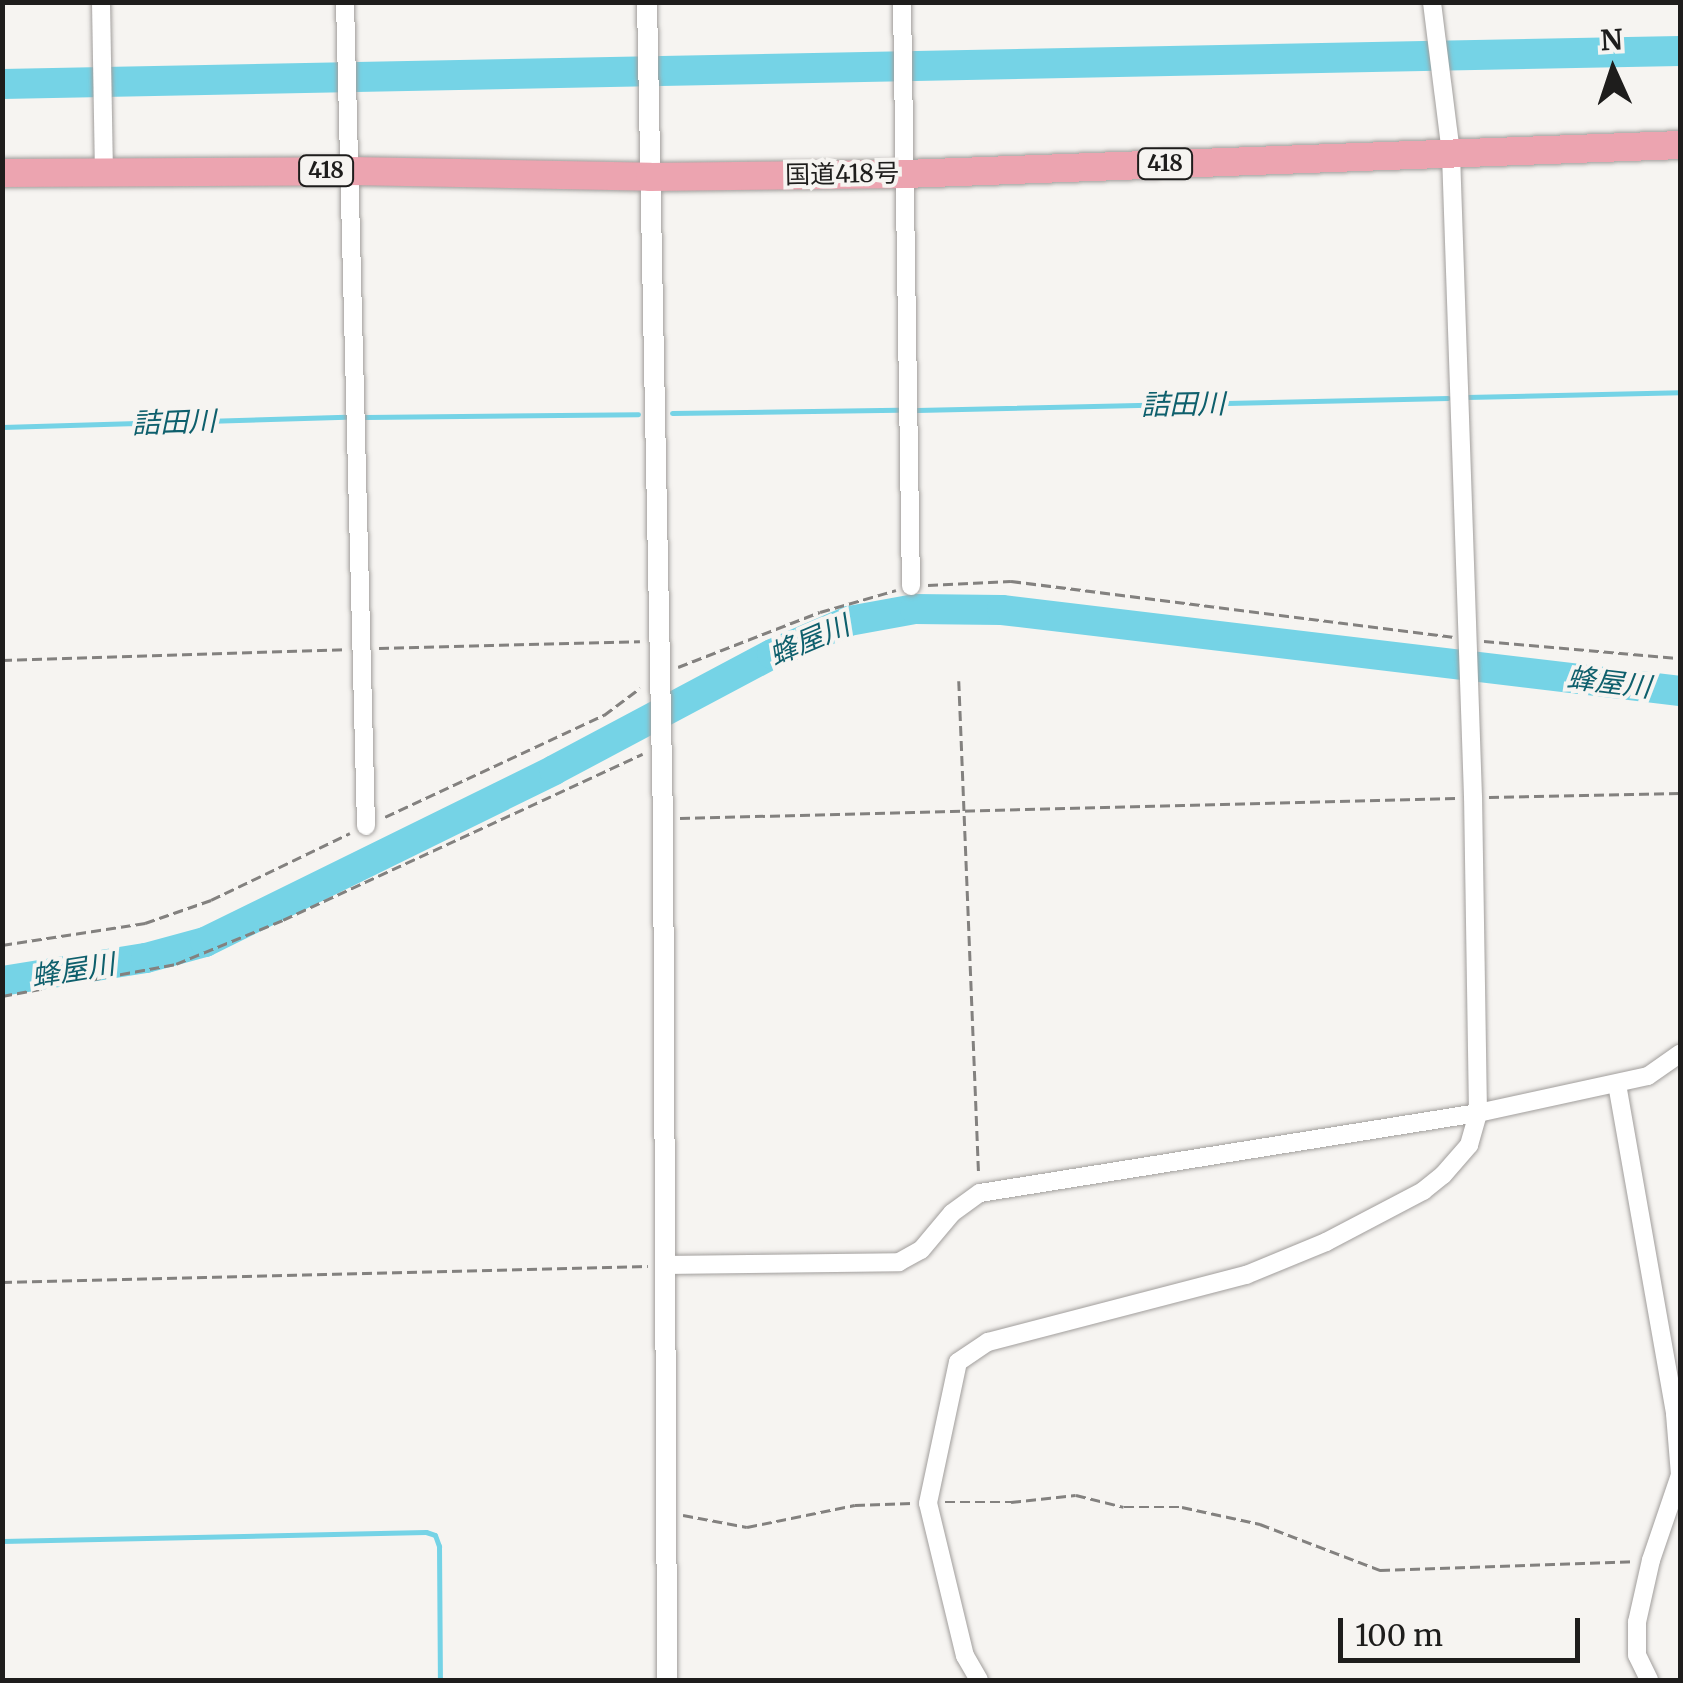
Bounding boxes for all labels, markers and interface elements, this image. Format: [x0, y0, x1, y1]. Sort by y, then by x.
north arrow [1563, 20, 1663, 120]
text: N [1599, 21, 1623, 59]
road number: 418 [1135, 147, 1195, 181]
road number: 418 [296, 154, 356, 188]
street label: 国道418号 [785, 158, 899, 190]
water label: 詰田川 [1141, 386, 1225, 422]
water label: 詰田川 [131, 404, 217, 440]
water label: 蜂屋川 [764, 608, 854, 672]
water label: 蜂屋川 [1565, 660, 1653, 704]
water label: 蜂屋川 [29, 947, 117, 993]
scale bar [1343, 1598, 1586, 1660]
text: 100 m [1355, 1616, 1443, 1654]

